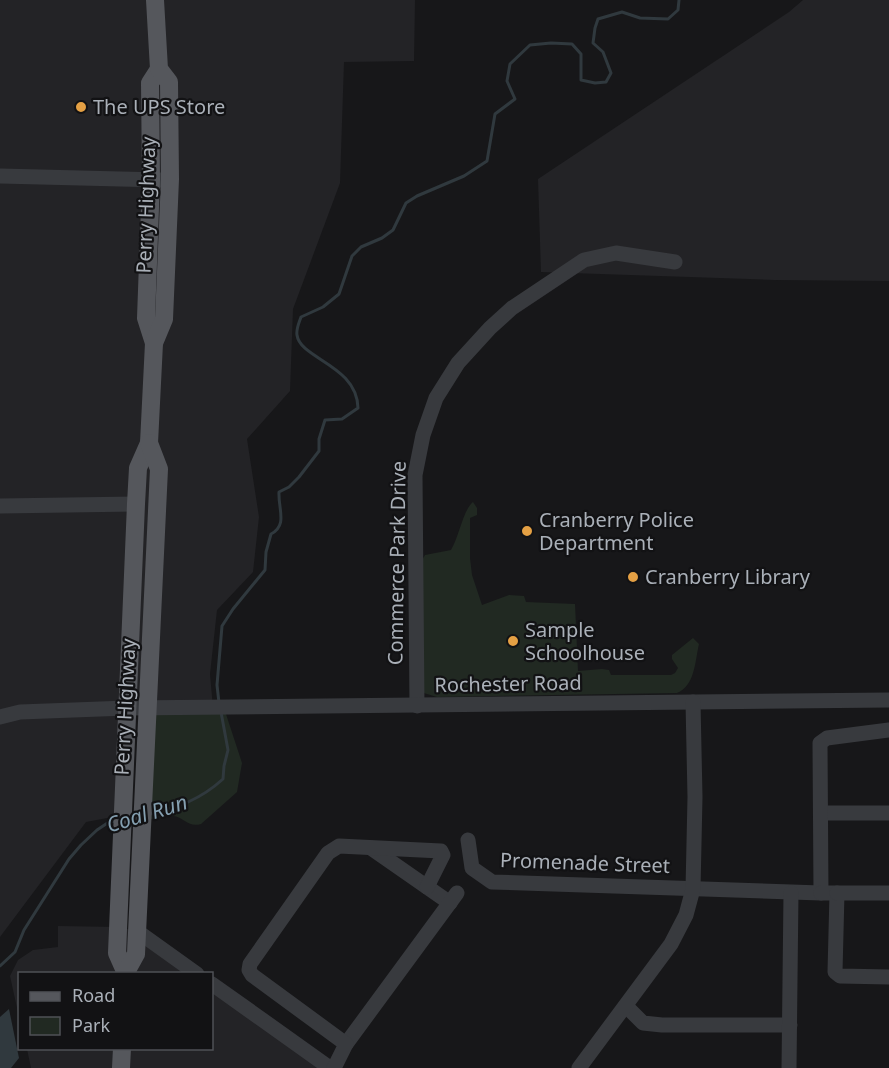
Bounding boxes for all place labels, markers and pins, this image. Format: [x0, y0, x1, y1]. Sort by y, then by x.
place label: The UPS Store [93, 93, 225, 120]
marker: The UPS Store [74, 100, 88, 114]
place label: Cranberry Police Department [539, 506, 694, 556]
marker: Cranberry Police Department [520, 524, 534, 538]
place label: Cranberry Library [645, 563, 811, 590]
marker: Cranberry Library [626, 570, 640, 584]
place label: Sample Schoolhouse [525, 616, 645, 666]
marker: Sample Schoolhouse [506, 634, 520, 648]

